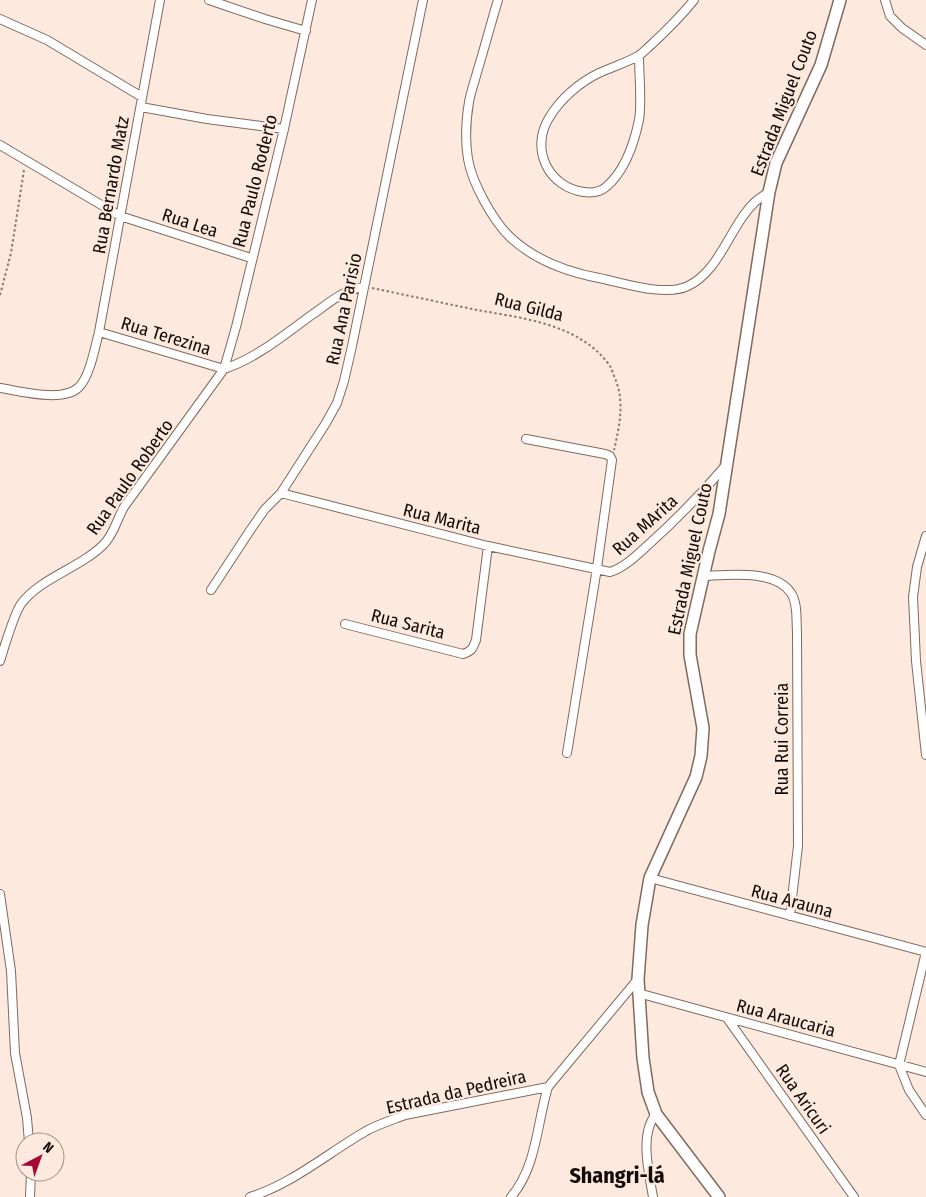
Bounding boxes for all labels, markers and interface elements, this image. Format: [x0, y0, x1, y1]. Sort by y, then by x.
street label: Estrada Miguel Couto [746, 27, 822, 179]
street label: Rua Paulo Roderto [228, 112, 282, 250]
street label: Rua Bernardo Matz [88, 114, 134, 256]
street label: Rua Lea [159, 204, 221, 242]
street label: Rua Ana Parisio [321, 251, 367, 367]
street label: Rua Gilda [492, 288, 566, 326]
street label: Rua Terezina [118, 312, 214, 360]
street label: Rua Paulo Roberto [82, 415, 178, 539]
street label: Estrada Miguel Couto [663, 481, 717, 637]
street label: Rua MArita [608, 490, 682, 560]
street label: Rua Marita [401, 499, 483, 539]
street label: Rua Sarita [369, 604, 447, 644]
street label: Rua Rui Correia [771, 682, 793, 795]
street label: Rua Arauna [749, 880, 836, 923]
street label: Rua Araucaria [734, 994, 838, 1042]
street label: Rua Aricuri [771, 1060, 835, 1138]
street label: Estrada da Pedreira [384, 1065, 528, 1119]
north arrow [15, 1132, 65, 1182]
text: N [39, 1138, 57, 1157]
district label: Shangri-lá [569, 1162, 665, 1189]

